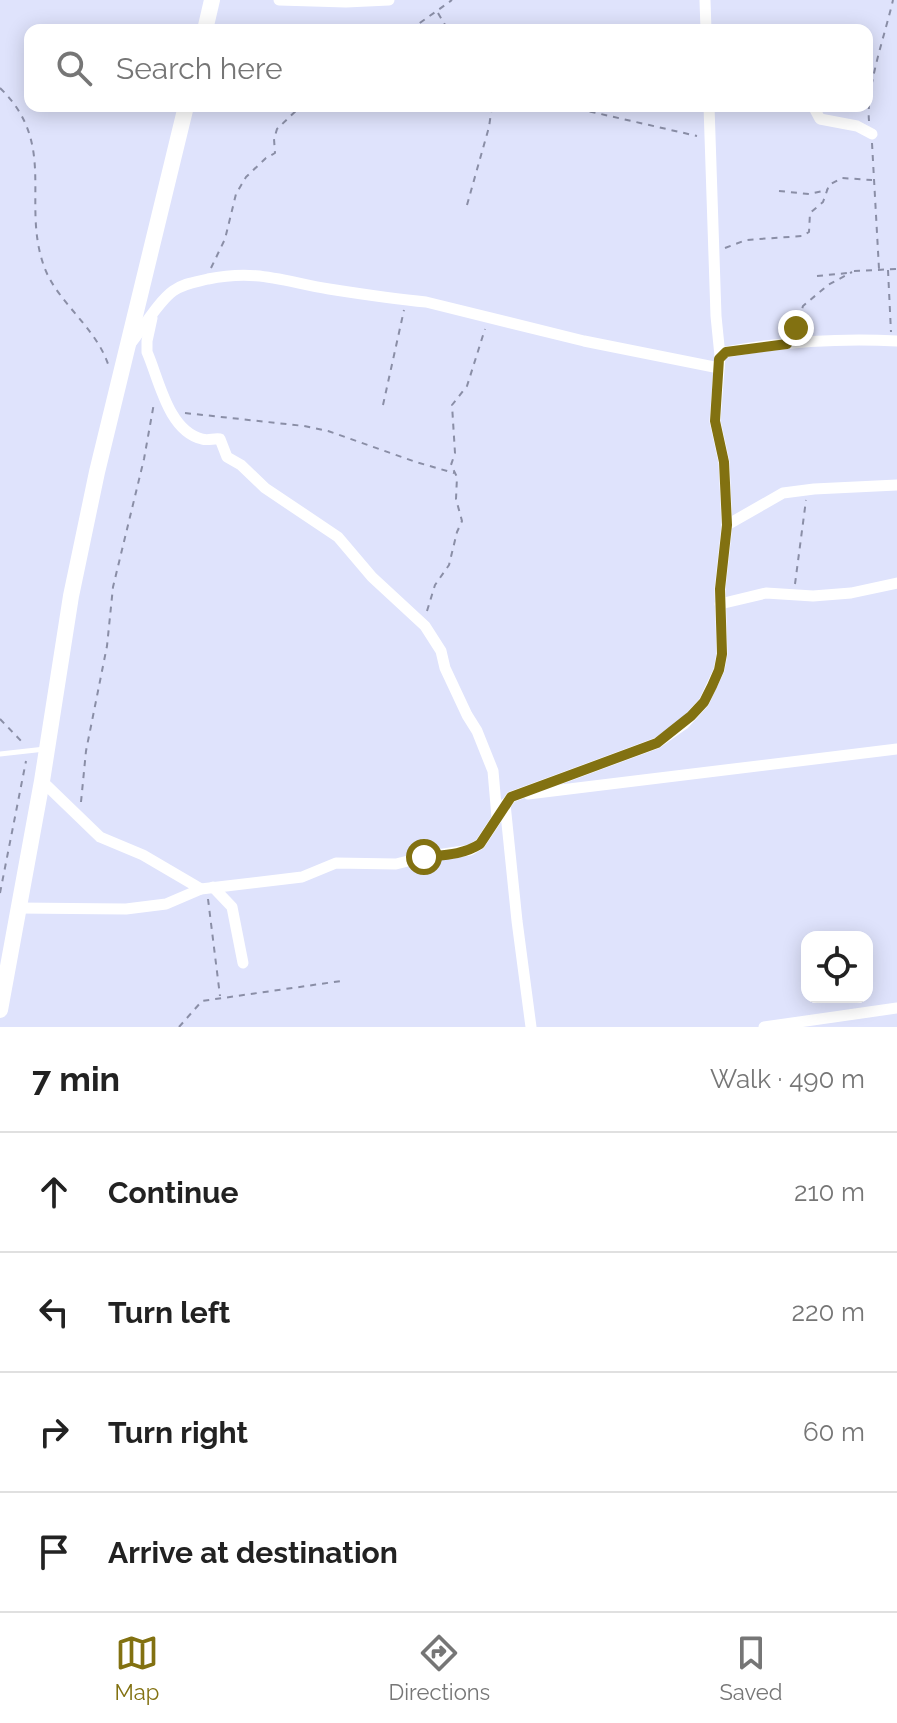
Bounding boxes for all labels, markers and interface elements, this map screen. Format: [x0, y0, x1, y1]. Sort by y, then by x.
search box [24, 24, 873, 112]
icon: search [52, 46, 96, 90]
text: Search here [116, 51, 283, 86]
route end [778, 310, 814, 346]
route start [406, 839, 442, 875]
map controls [801, 931, 873, 1003]
button: locate [801, 931, 873, 1003]
text: 7 min [32, 1059, 120, 1099]
text: Walk · 490 m [710, 1064, 865, 1094]
icon: ahead [32, 1170, 76, 1214]
text: Continue [108, 1175, 239, 1210]
text: 210 m [794, 1177, 865, 1207]
icon: left [32, 1290, 76, 1334]
text: Turn left [108, 1295, 230, 1330]
text: 220 m [791, 1297, 865, 1327]
icon: right [32, 1410, 76, 1454]
text: Turn right [108, 1415, 248, 1450]
text: 60 m [803, 1417, 865, 1447]
icon: arrive [32, 1530, 76, 1574]
text: Arrive at destination [108, 1535, 398, 1570]
tab: Map [115, 1631, 159, 1705]
tab: Directions [389, 1631, 490, 1705]
tab: Saved [719, 1631, 782, 1705]

